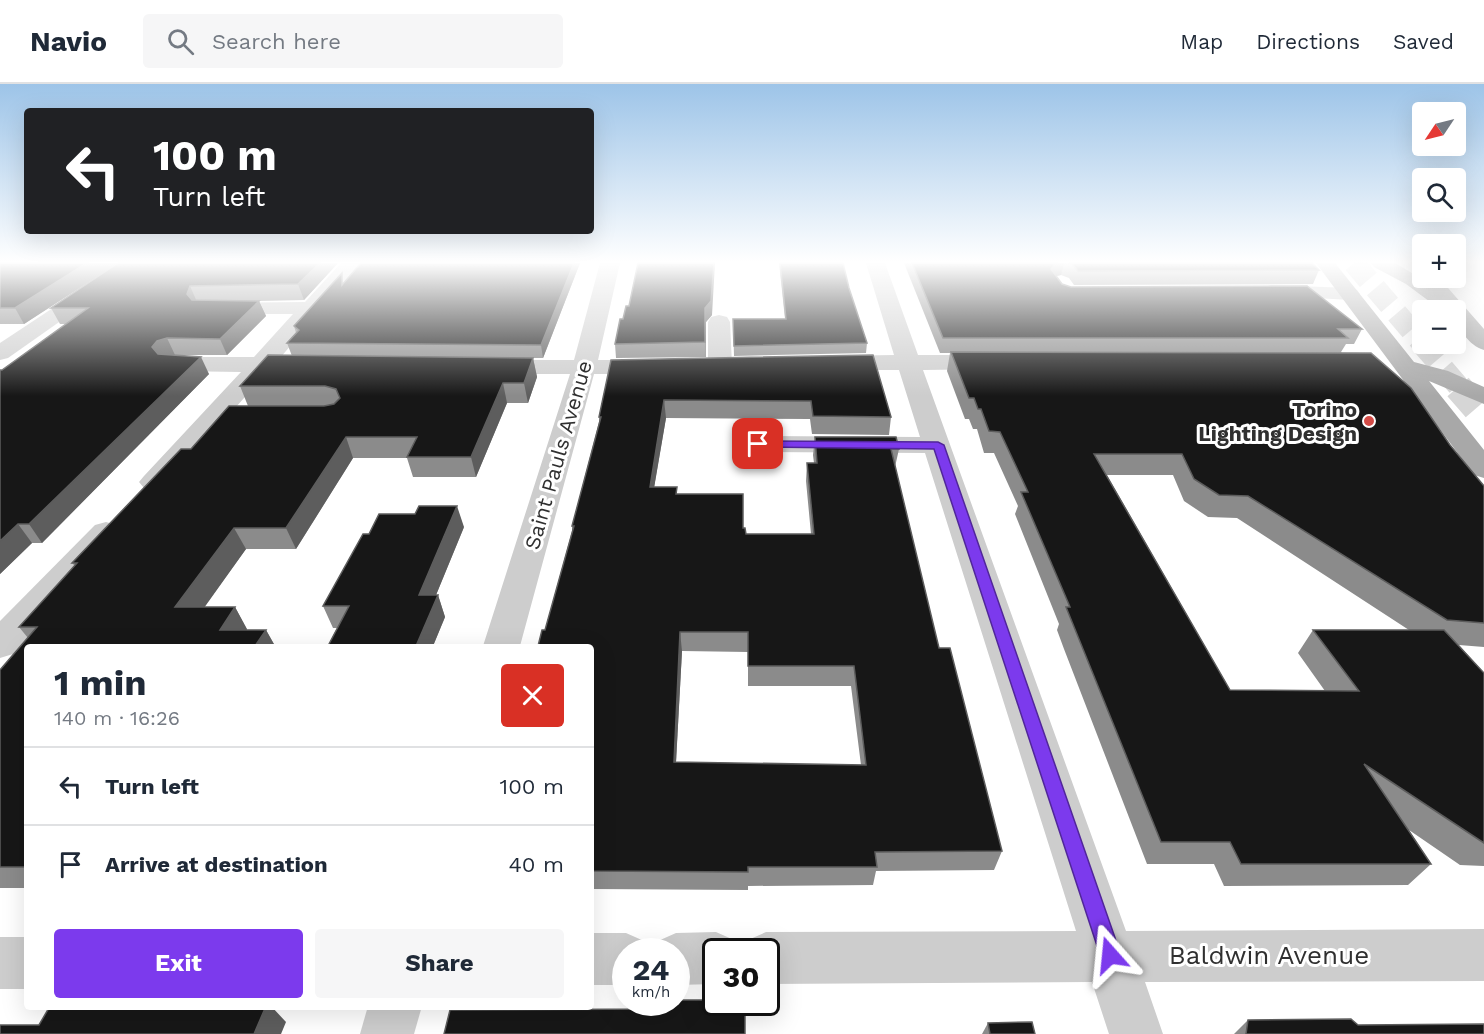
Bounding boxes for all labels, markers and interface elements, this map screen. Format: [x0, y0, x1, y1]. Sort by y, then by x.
search box [143, 14, 563, 68]
text: Navio [30, 25, 107, 58]
icon: search [164, 25, 197, 58]
text: Search here [212, 29, 341, 54]
text: Map [1180, 29, 1223, 54]
text: Directions [1256, 29, 1360, 54]
text: Saved [1393, 29, 1454, 54]
north arrow [1412, 102, 1466, 156]
map controls [1412, 102, 1466, 354]
text: 100 m [153, 131, 277, 180]
icon: left [54, 132, 132, 210]
button: search [1412, 168, 1466, 222]
text: Turn left [153, 181, 265, 213]
button: + [1412, 234, 1466, 288]
button: − [1412, 300, 1466, 354]
street label: Saint Pauls Avenue [519, 358, 597, 552]
place label: Torino Lighting Design [1198, 397, 1357, 446]
marker: Torino Lighting Design [1362, 414, 1376, 428]
pin [732, 418, 783, 469]
icon: arrive [741, 427, 774, 460]
text: 1 min [54, 662, 146, 704]
button: close [501, 664, 564, 727]
text: 140 m · 16:26 [54, 706, 180, 730]
icon: left [54, 770, 87, 803]
text: Turn left [105, 774, 199, 799]
text: 100 m [500, 774, 564, 799]
icon: arrive [54, 848, 87, 881]
text: Arrive at destination [105, 852, 328, 877]
text: 40 m [508, 852, 564, 877]
position arrow [1078, 923, 1142, 987]
button: Exit [54, 929, 303, 998]
button: Share [315, 929, 564, 998]
speed limit sign: 30 [702, 938, 780, 1016]
street label: Baldwin Avenue [1169, 940, 1369, 970]
text: 24 [633, 952, 669, 987]
text: km/h [632, 983, 670, 1001]

